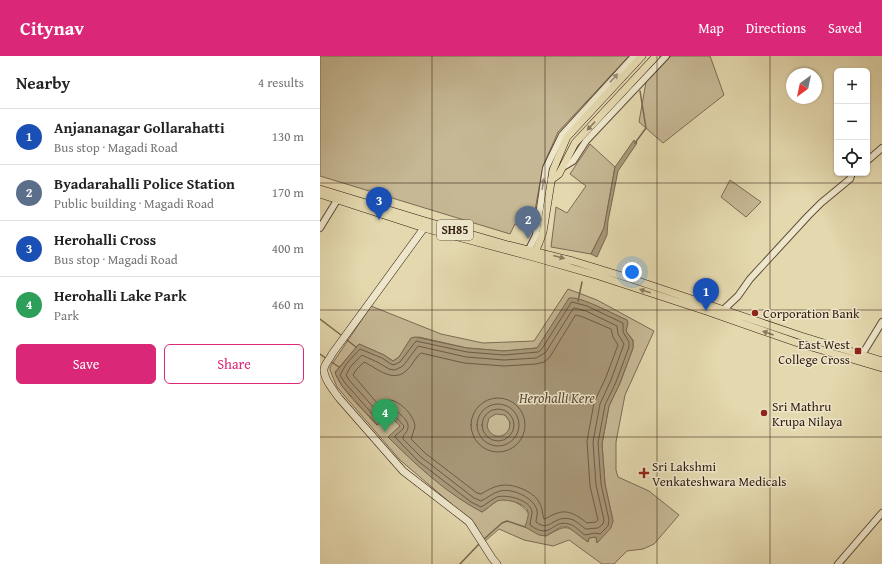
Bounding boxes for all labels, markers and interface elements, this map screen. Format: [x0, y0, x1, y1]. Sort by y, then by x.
text: Citynav [20, 14, 84, 42]
text: Map [698, 18, 724, 38]
text: Directions [746, 18, 806, 38]
text: Saved [828, 18, 862, 38]
north arrow [786, 68, 822, 104]
map controls [834, 68, 870, 176]
button: + [834, 68, 870, 104]
text: Nearby [16, 70, 70, 95]
text: 4 results [258, 73, 304, 92]
one-way arrow [609, 73, 618, 83]
button: − [834, 104, 870, 140]
text: Anjananagar Gollarahatti [54, 117, 225, 138]
one-way arrow [586, 121, 596, 131]
text: 1 [26, 127, 32, 146]
text: 130 m [272, 127, 304, 146]
text: Bus stop · Magadi Road [54, 138, 178, 157]
button: locate [834, 140, 870, 176]
text: Byadarahalli Police Station [54, 173, 235, 194]
one-way arrow [541, 178, 547, 190]
text: 2 [26, 183, 32, 202]
text: 170 m [272, 183, 304, 202]
pin: 3 [366, 187, 392, 220]
text: Public building · Magadi Road [54, 194, 214, 213]
pin: 2 [515, 206, 541, 239]
road number: SH85 [437, 220, 473, 240]
text: Herohalli Cross [54, 229, 156, 250]
text: 3 [26, 239, 32, 258]
text: 400 m [272, 239, 304, 258]
text: Bus stop · Magadi Road [54, 250, 178, 269]
one-way arrow [553, 254, 565, 260]
your location [622, 262, 642, 282]
pin: 1 [693, 278, 719, 311]
text: Herohalli Lake Park [54, 285, 186, 306]
one-way arrow [638, 288, 650, 294]
text: 4 [26, 295, 32, 314]
text: 460 m [272, 295, 304, 314]
place label: Corporation Bank [763, 304, 860, 323]
text: Park [54, 306, 79, 325]
marker: Corporation Bank [750, 308, 760, 318]
one-way arrow [762, 330, 774, 336]
place label: East West College Cross [778, 335, 850, 369]
button: Save [16, 344, 156, 384]
button: Share [164, 344, 304, 384]
marker: East West College Cross [853, 346, 863, 356]
water label: Herohalli Kere [518, 388, 595, 408]
place label: Sri Mathru Krupa Nilaya [772, 397, 843, 431]
pin: 4 [372, 399, 398, 432]
marker: Sri Mathru Krupa Nilaya [759, 408, 769, 418]
place label: Sri Lakshmi Venkateshwara Medicals [652, 457, 787, 491]
marker: Sri Lakshmi Venkateshwara Medicals [639, 468, 649, 478]

